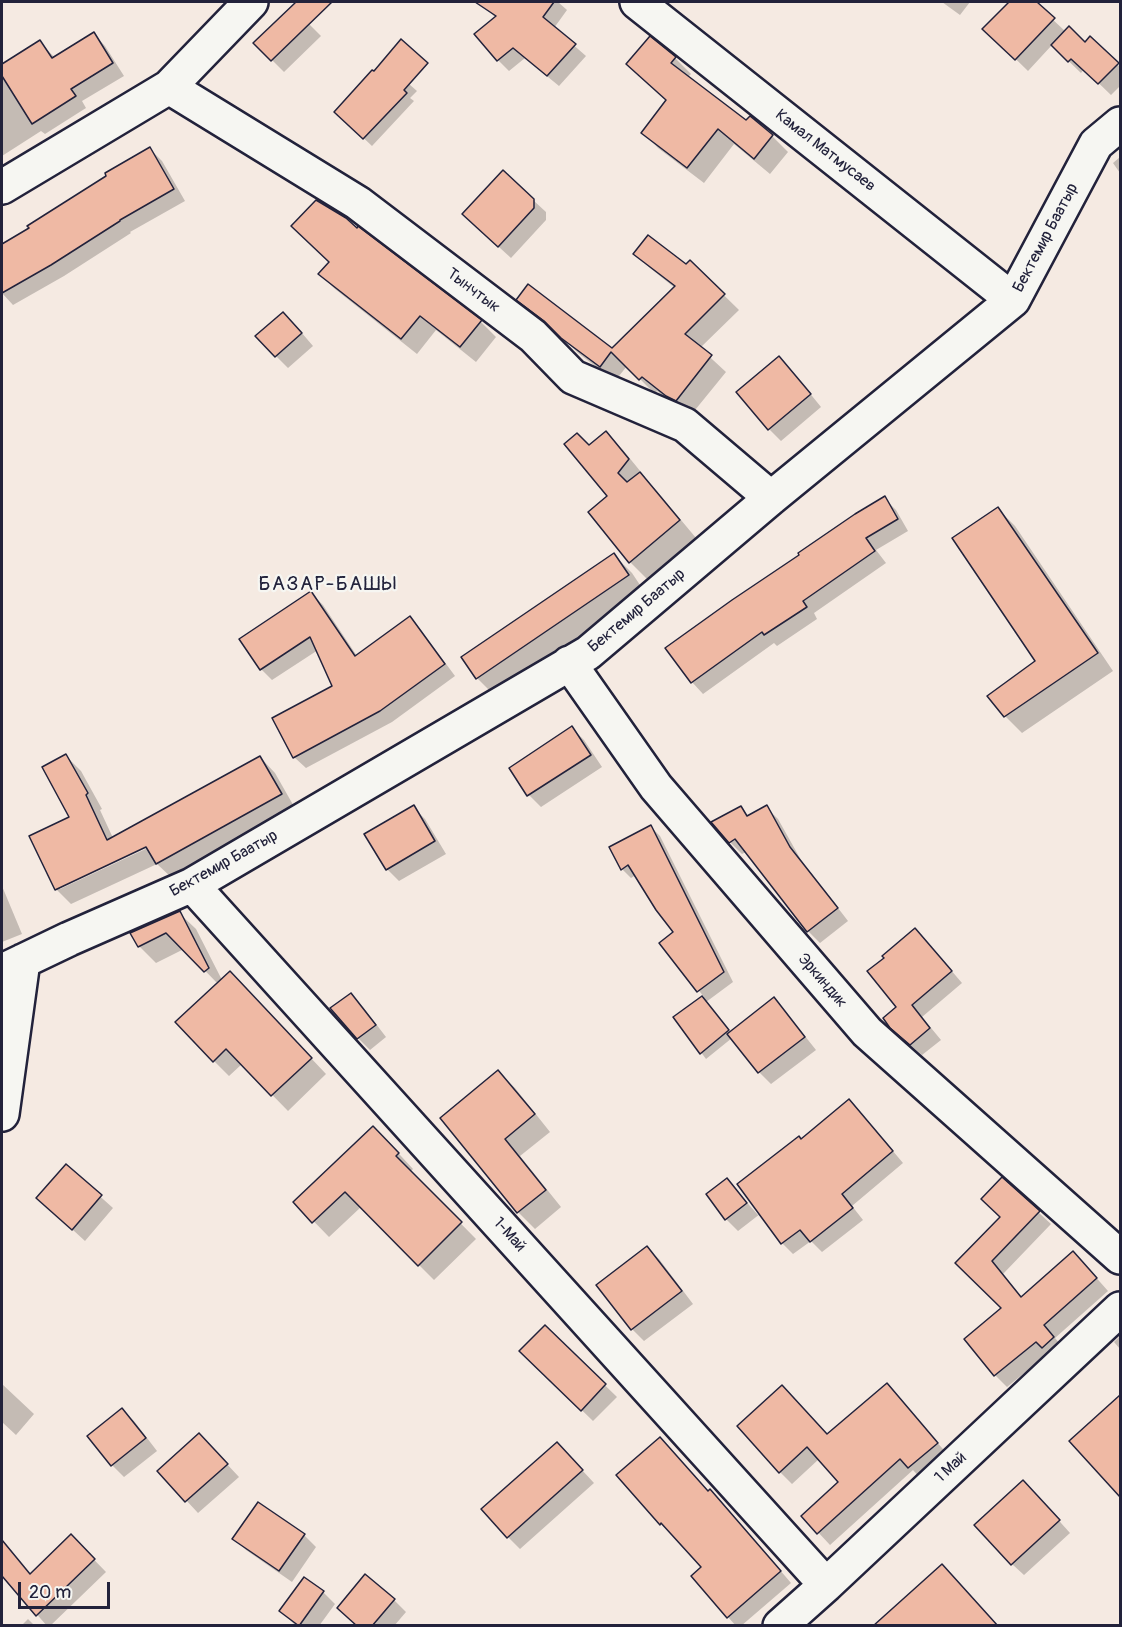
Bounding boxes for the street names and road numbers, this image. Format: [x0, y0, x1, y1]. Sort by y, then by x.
street label: Камал Матмусаев [771, 106, 879, 196]
street label: Бектемир Баатыр [1009, 180, 1083, 296]
street label: Тынчтык [443, 265, 503, 317]
street label: Бектемир Баатыр [585, 565, 689, 657]
street label: Бектемир Баатыр [167, 826, 281, 902]
street label: Эркиндик [793, 950, 851, 1012]
street label: 1-Май [489, 1214, 529, 1256]
street label: 1 Май [931, 1449, 971, 1487]

